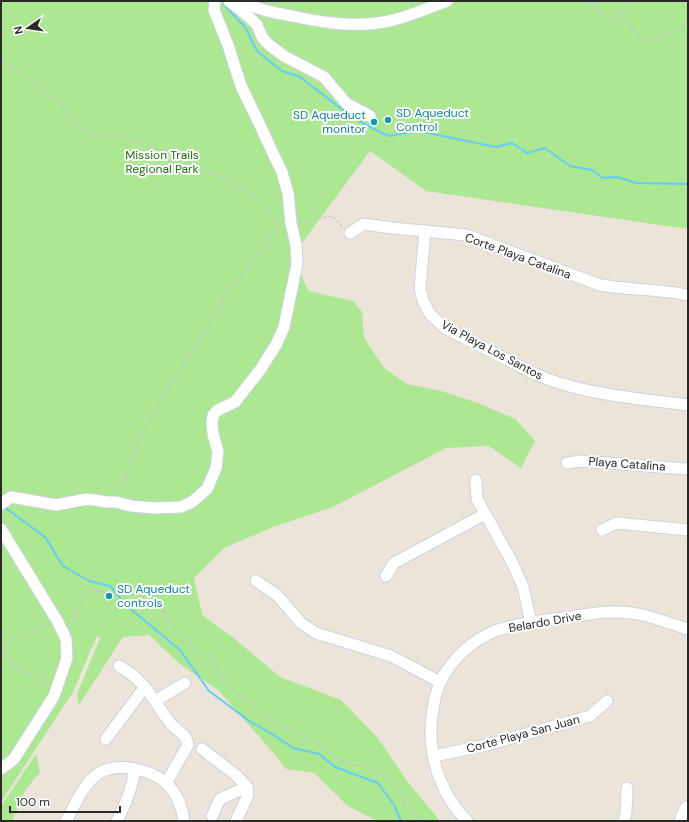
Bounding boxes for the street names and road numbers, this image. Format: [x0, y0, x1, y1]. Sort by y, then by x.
street label: Corte Playa Catalina [463, 229, 573, 283]
street label: Via Playa Los Santos [438, 316, 546, 384]
street label: Playa Catalina [588, 453, 666, 475]
street label: Belardo Drive [507, 608, 583, 636]
street label: Corte Playa San Juan [465, 711, 581, 757]

